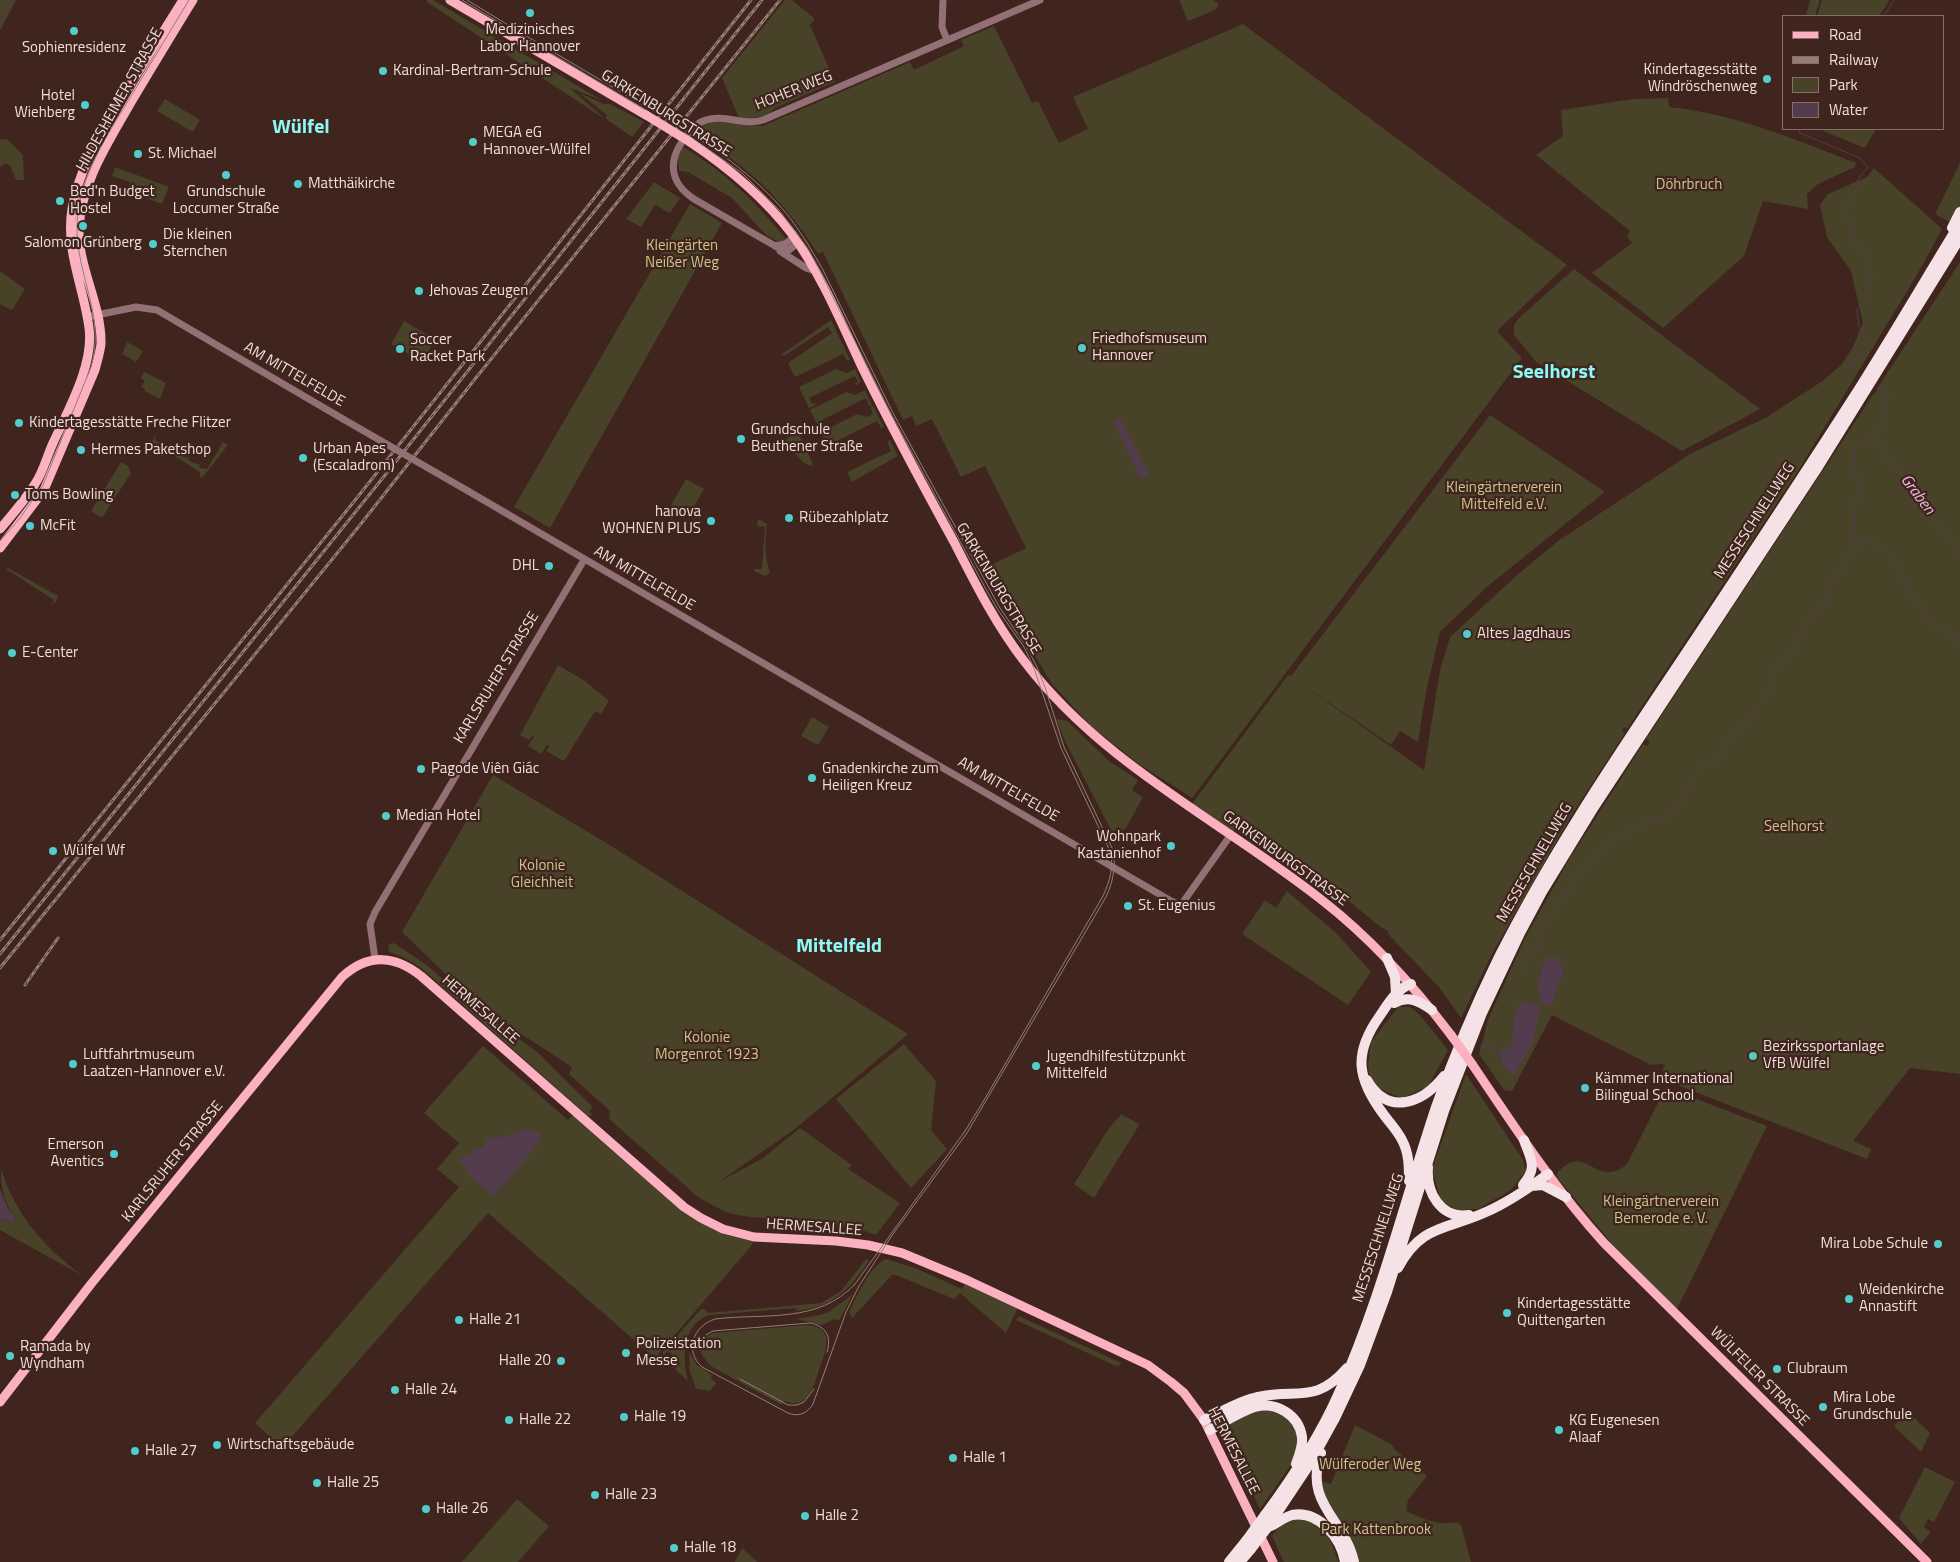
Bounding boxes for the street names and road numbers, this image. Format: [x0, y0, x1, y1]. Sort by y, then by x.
street label: HILDESHEIMER STRASSE [73, 25, 167, 175]
street label: GARKENBURGSTRASSE [597, 67, 735, 161]
street label: HOHER WEG [753, 67, 835, 115]
street label: AM MITTELFELDE [240, 339, 348, 411]
street label: MESSESCHNELLWEG [1711, 460, 1799, 582]
street label: GARKENBURGSTRASSE [952, 520, 1044, 658]
street label: AM MITTELFELDE [590, 543, 698, 615]
street label: KARLSRUHER STRASSE [451, 609, 543, 747]
street label: AM MITTELFELDE [954, 754, 1062, 826]
street label: MESSESCHNELLWEG [1494, 800, 1576, 926]
street label: GARKENBURGSTRASSE [1219, 808, 1351, 910]
street label: HERMESALLEE [438, 972, 522, 1048]
street label: KARLSRUHER STRASSE [119, 1098, 227, 1226]
street label: MESSESCHNELLWEG [1350, 1171, 1408, 1305]
street label: HERMESALLEE [765, 1216, 863, 1240]
street label: WÜLFELER STRASSE [1706, 1324, 1812, 1430]
street label: HERMESALLEE [1203, 1404, 1263, 1498]

